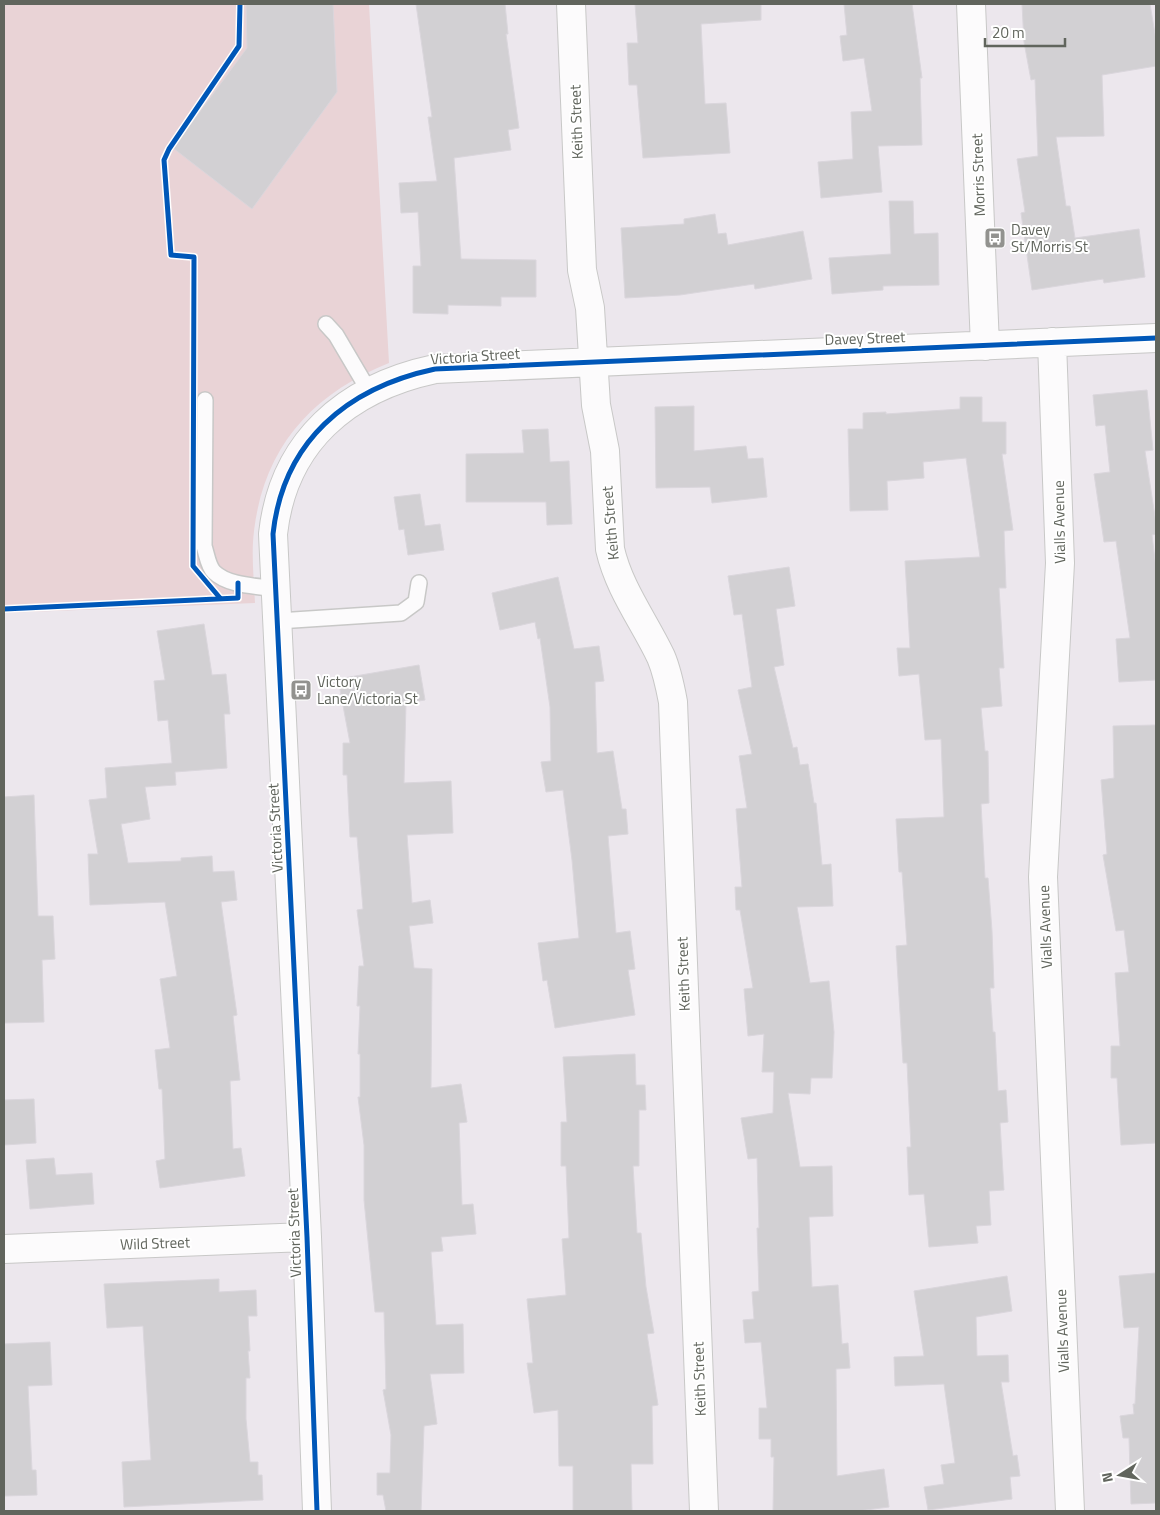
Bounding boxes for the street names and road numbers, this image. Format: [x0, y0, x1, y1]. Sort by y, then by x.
street label: Keith Street [563, 84, 589, 160]
street label: Morris Street [965, 132, 991, 217]
street label: Davey Street [824, 325, 907, 351]
street label: Victoria Street [429, 341, 521, 371]
street label: Vialls Avenue [1047, 480, 1071, 564]
street label: Keith Street [595, 484, 625, 561]
street label: Victoria Street [261, 782, 289, 873]
street label: Vialls Avenue [1032, 885, 1058, 969]
street label: Keith Street [670, 936, 696, 1012]
street label: Victoria Street [281, 1187, 307, 1278]
street label: Wild Street [120, 1230, 191, 1256]
street label: Vialls Avenue [1049, 1289, 1075, 1373]
street label: Keith Street [686, 1341, 712, 1417]

